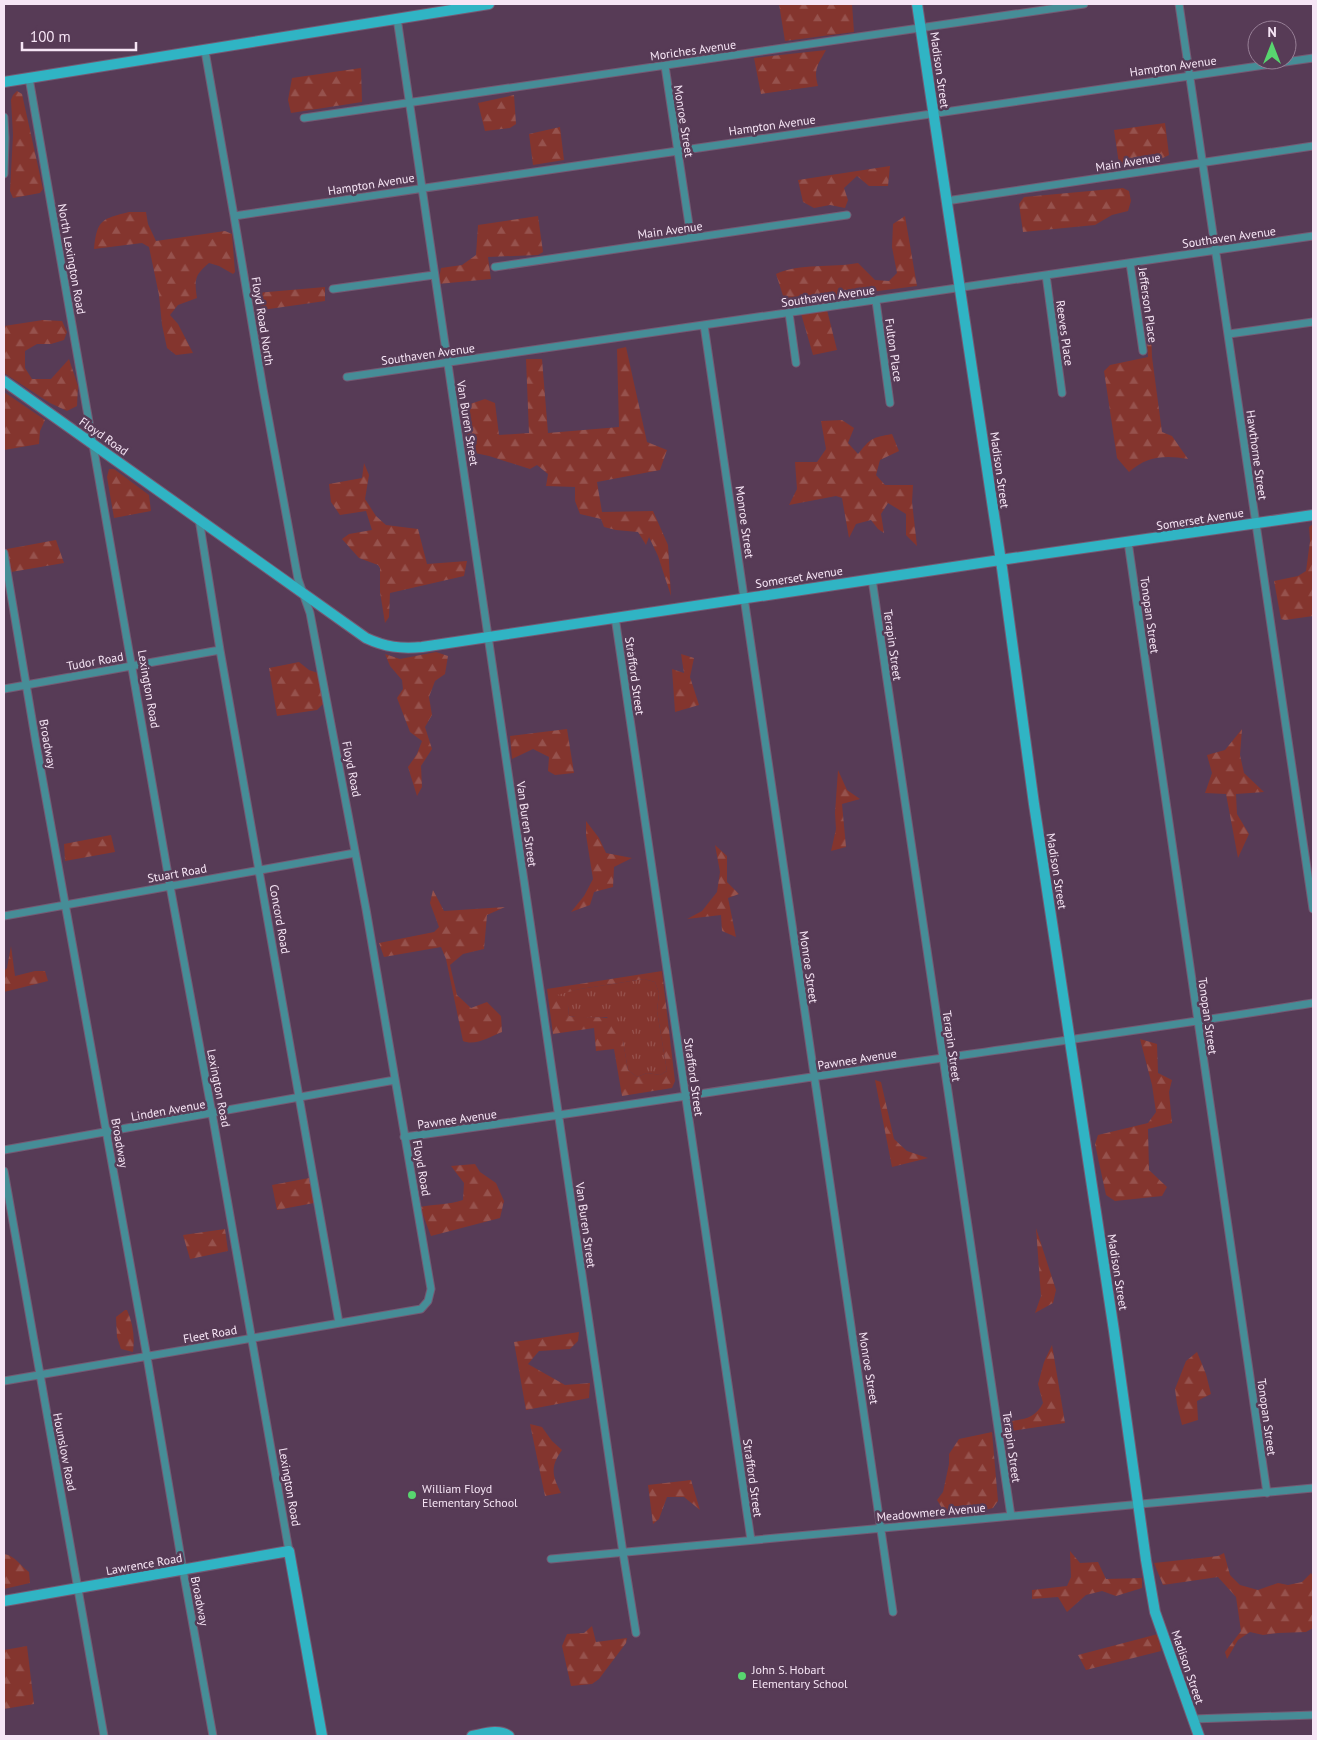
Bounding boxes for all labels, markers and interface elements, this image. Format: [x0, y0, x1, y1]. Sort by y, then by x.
scale bar [22, 20, 136, 52]
north arrow [1247, 20, 1297, 70]
text: N [1267, 23, 1277, 41]
text: 100 m [30, 27, 71, 46]
street label: Madison Street [927, 31, 953, 109]
street label: Moriches Avenue [649, 37, 737, 63]
street label: Hampton Avenue [1129, 52, 1217, 80]
street label: Monroe Street [671, 84, 697, 158]
street label: Hampton Avenue [728, 111, 816, 139]
street label: Main Avenue [1094, 149, 1162, 175]
street label: Hampton Avenue [327, 170, 415, 198]
street label: North Lexington Road [55, 203, 89, 315]
street label: Main Avenue [637, 218, 703, 242]
street label: Southaven Avenue [1181, 223, 1277, 251]
street label: Jefferson Place [1135, 265, 1161, 344]
street label: Floyd Road North [249, 276, 277, 366]
street label: Southaven Avenue [780, 282, 876, 310]
street label: Reeves Place [1053, 299, 1077, 367]
street label: Fulton Place [882, 317, 906, 383]
street label: Southaven Avenue [380, 340, 476, 368]
street label: Van Buren Street [454, 378, 482, 467]
street label: Hawthorne Street [1243, 409, 1271, 501]
street label: Floyd Road [76, 414, 132, 458]
street label: Madison Street [987, 431, 1013, 509]
street label: Monroe Street [732, 485, 758, 559]
street label: Somerset Avenue [1155, 505, 1245, 533]
street label: Somerset Avenue [754, 563, 844, 591]
street label: Tonopan Street [1137, 576, 1163, 654]
street label: Terapin Street [881, 609, 905, 681]
street label: Strafford Street [622, 636, 648, 716]
street label: Tudor Road [65, 649, 125, 673]
street label: Lexington Road [135, 649, 163, 729]
street label: Broadway [36, 718, 60, 770]
street label: Floyd Road [339, 740, 365, 798]
street label: Van Buren Street [513, 779, 540, 868]
street label: Madison Street [1044, 832, 1070, 910]
street label: Stuart Road [146, 860, 208, 886]
street label: Concord Road [267, 883, 293, 955]
street label: Monroe Street [796, 930, 822, 1004]
street label: Tonopan Street [1195, 977, 1221, 1055]
street label: Terapin Street [940, 1010, 964, 1082]
street label: Strafford Street [681, 1037, 707, 1117]
street label: Pawnee Avenue [816, 1045, 898, 1073]
street label: Lexington Road [204, 1048, 234, 1128]
street label: Linden Avenue [130, 1096, 206, 1124]
street label: Pawnee Avenue [416, 1106, 498, 1132]
street label: Broadway [108, 1117, 132, 1169]
street label: Floyd Road [410, 1139, 434, 1197]
street label: Van Buren Street [572, 1180, 599, 1269]
street label: Madison Street [1105, 1233, 1131, 1311]
street label: Fleet Road [182, 1322, 238, 1346]
street label: Monroe Street [856, 1331, 882, 1405]
street label: Tonopan Street [1254, 1378, 1280, 1456]
street label: Terapin Street [1000, 1411, 1024, 1483]
street label: Hounslow Road [50, 1412, 80, 1492]
street label: Strafford Street [740, 1438, 766, 1518]
street label: Lexington Road [276, 1447, 304, 1527]
place label: William Floyd Elementary School [422, 1481, 518, 1510]
marker: William Floyd Elementary School [406, 1489, 418, 1501]
street label: Meadowmere Avenue [876, 1500, 986, 1524]
street label: Lawrence Road [105, 1550, 183, 1578]
street label: Broadway [188, 1575, 212, 1628]
street label: Madison Street [1168, 1628, 1208, 1706]
place label: John S. Hobart Elementary School [751, 1662, 848, 1691]
marker: John S. Hobart Elementary School [736, 1670, 748, 1682]

